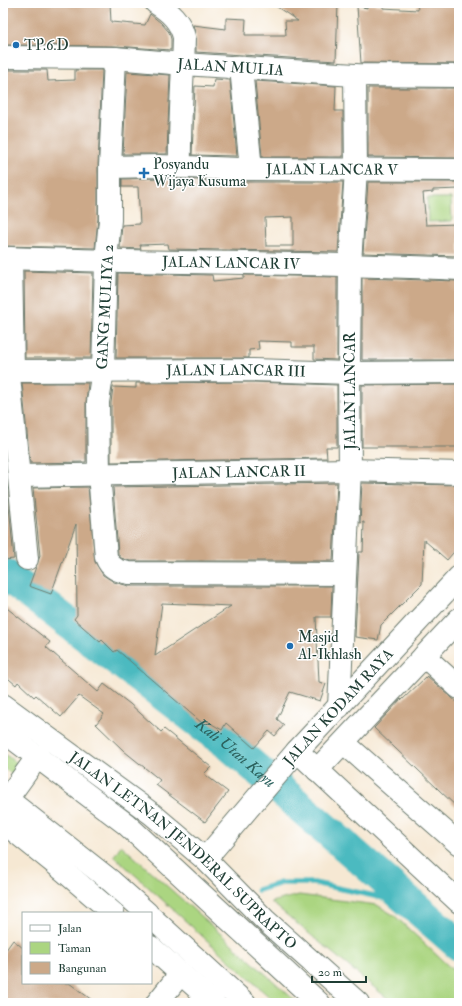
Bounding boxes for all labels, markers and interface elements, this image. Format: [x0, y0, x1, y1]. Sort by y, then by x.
place label: TP.6.D [24, 36, 69, 55]
marker: TP.6.D [11, 40, 21, 50]
street label: JALAN MULIA [176, 54, 285, 80]
place label: Posyandu Wijaya Kusuma [152, 155, 247, 191]
street label: JALAN LANCAR V [265, 160, 399, 180]
marker: Posyandu Wijaya Kusuma [138, 167, 150, 179]
street label: GANG MULIYA 2 [93, 244, 118, 370]
street label: JALAN LANCAR IV [161, 253, 302, 274]
street label: JALAN LANCAR [341, 331, 361, 451]
street label: JALAN LANCAR III [165, 361, 306, 382]
street label: JALAN LANCAR II [171, 462, 306, 484]
place label: Masjid Al-Ikhlash [297, 628, 362, 664]
marker: Masjid Al-Ikhlash [285, 641, 295, 651]
street label: JALAN KODAM RAYA [279, 644, 398, 772]
water label: Kali Utan Kayu [190, 713, 280, 792]
street label: JALAN LETNAN JENDERAL SUPRAPTO [64, 747, 301, 954]
legend [22, 912, 152, 984]
text: Jalan [57, 921, 82, 936]
text: Taman [58, 941, 91, 956]
scale bar [312, 958, 366, 984]
text: Bangunan [58, 961, 107, 976]
text: 20 m [318, 965, 343, 980]

